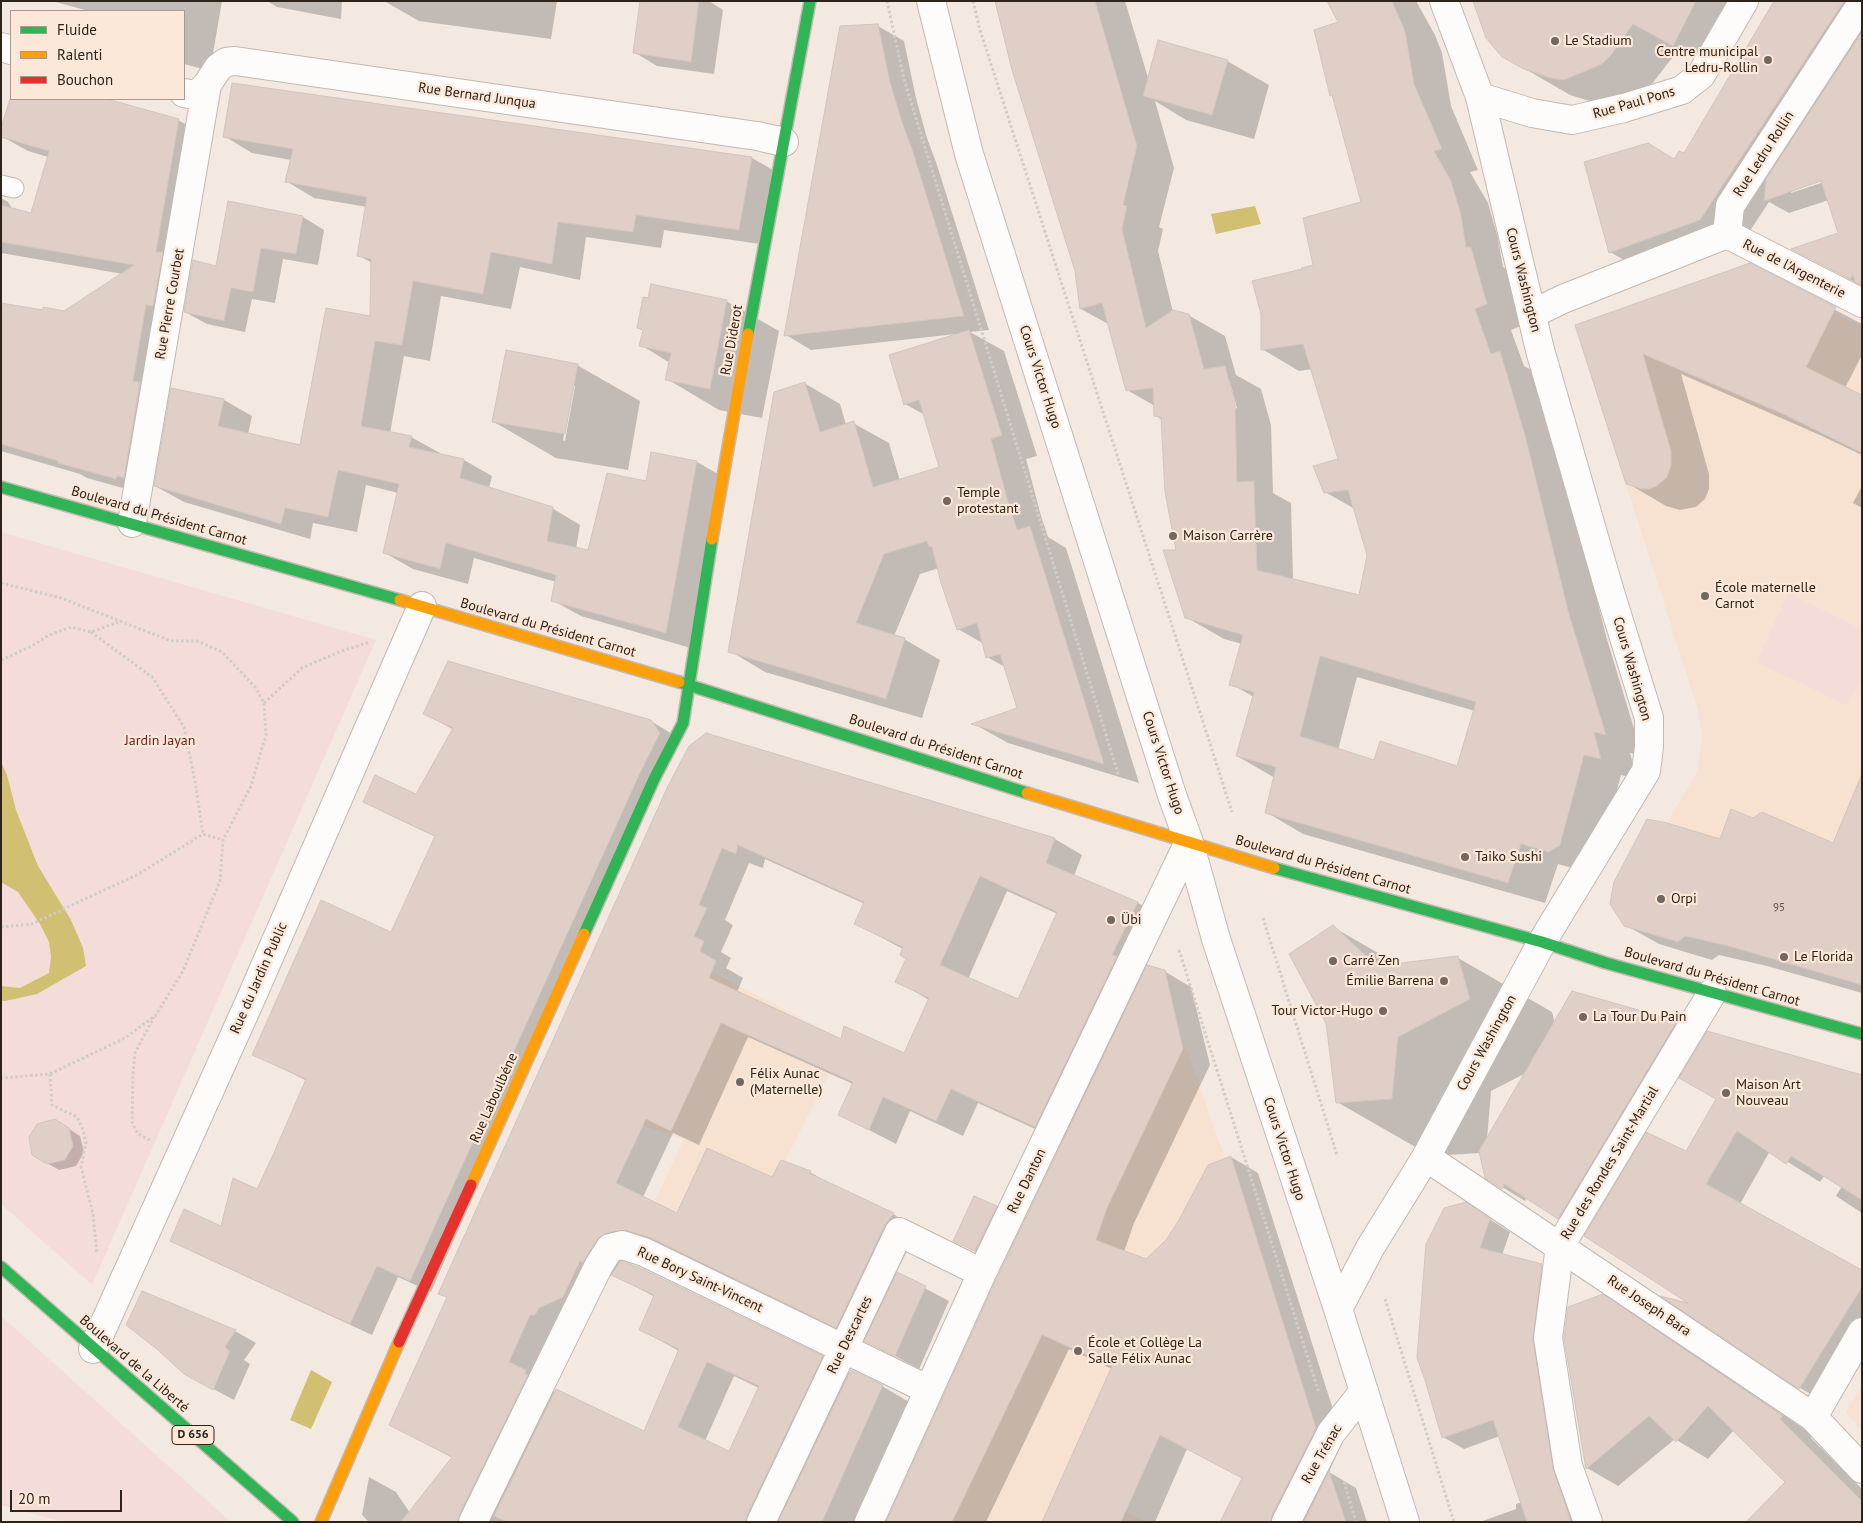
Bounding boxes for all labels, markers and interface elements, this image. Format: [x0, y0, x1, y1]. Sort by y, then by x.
legend [10, 10, 185, 100]
text: Fluide [57, 20, 97, 39]
place label: Le Stadium [1565, 33, 1632, 49]
marker: Le Stadium [1549, 35, 1561, 47]
place label: Centre municipal Ledru-Rollin [1656, 44, 1758, 76]
text: Ralenti [57, 45, 103, 64]
marker: Centre municipal Ledru-Rollin [1762, 54, 1774, 66]
text: Bouchon [57, 70, 113, 89]
street label: Rue Bernard Junqua [417, 79, 537, 113]
street label: Rue Paul Pons [1591, 83, 1677, 123]
street label: Rue Ledru Rollin [1730, 108, 1798, 200]
street label: Cours Washington [1502, 226, 1544, 334]
street label: Rue de l'Argenterie [1740, 236, 1848, 302]
street label: Rue Pierre Courbet [152, 247, 188, 361]
street label: Rue Diderot [718, 304, 746, 376]
street label: Cours Victor Hugo [1015, 323, 1065, 431]
street label: Boulevard du Président Carnot [69, 483, 249, 549]
place label: Temple protestant [957, 485, 1019, 518]
marker: Temple protestant [941, 495, 953, 507]
place label: Maison Carrère [1183, 528, 1273, 544]
marker: Maison Carrère [1167, 530, 1179, 542]
place label: École maternelle Carnot [1715, 580, 1816, 612]
marker: École maternelle Carnot [1699, 590, 1711, 602]
street label: Boulevard du Président Carnot [458, 595, 638, 661]
street label: Cours Washington [1609, 615, 1655, 723]
street label: Cours Victor Hugo [1138, 709, 1188, 817]
street label: Boulevard du Président Carnot [847, 711, 1025, 783]
park label: Jardin Jayan [125, 733, 195, 749]
street label: Boulevard du Président Carnot [1233, 832, 1413, 898]
place label: Taiko Sushi [1475, 849, 1542, 865]
marker: Taiko Sushi [1459, 851, 1471, 863]
place label: Orpi [1671, 891, 1697, 907]
marker: Orpi [1655, 893, 1667, 905]
house number: 95 [1773, 901, 1785, 915]
place label: Übi [1121, 912, 1141, 928]
marker: Übi [1105, 914, 1117, 926]
street label: Rue du Jardin Public [227, 920, 291, 1036]
street label: Boulevard du Président Carnot [1622, 944, 1802, 1010]
place label: Le Florida [1794, 949, 1853, 965]
marker: Le Florida [1778, 951, 1790, 963]
place label: Carré Zen [1343, 953, 1400, 969]
marker: Carré Zen [1327, 955, 1339, 967]
place label: Émilie Barrena [1346, 973, 1434, 989]
marker: Émilie Barrena [1438, 975, 1450, 987]
street label: Cours Washington [1454, 992, 1520, 1094]
place label: Tour Victor-Hugo [1272, 1003, 1373, 1019]
marker: Tour Victor-Hugo [1377, 1005, 1389, 1017]
place label: La Tour Du Pain [1593, 1009, 1686, 1025]
marker: La Tour Du Pain [1577, 1011, 1589, 1023]
street label: Rue Laboulbéne [467, 1050, 521, 1146]
place label: Félix Aunac (Maternelle) [750, 1066, 822, 1098]
marker: Félix Aunac (Maternelle) [734, 1076, 746, 1088]
place label: Maison Art Nouveau [1736, 1077, 1801, 1110]
street label: Rue des Rondes Saint-Martial [1558, 1083, 1662, 1243]
marker: Maison Art Nouveau [1720, 1087, 1732, 1099]
street label: Cours Victor Hugo [1259, 1095, 1309, 1203]
street label: Rue Danton [1004, 1146, 1050, 1216]
street label: Rue Bory Saint-Vincent [634, 1243, 766, 1317]
street label: Rue Joseph Bara [1604, 1272, 1694, 1340]
street label: Rue Descartes [824, 1293, 876, 1377]
street label: Boulevard de la Liberté [76, 1312, 192, 1416]
place label: École et Collège La Salle Félix Aunac [1088, 1335, 1202, 1368]
marker: École et Collège La Salle Félix Aunac [1072, 1345, 1084, 1357]
street label: Rue Trénac [1298, 1421, 1346, 1487]
road number: D 656 [172, 1426, 214, 1444]
scale bar [12, 1480, 125, 1512]
text: 20 m [18, 1489, 51, 1508]

